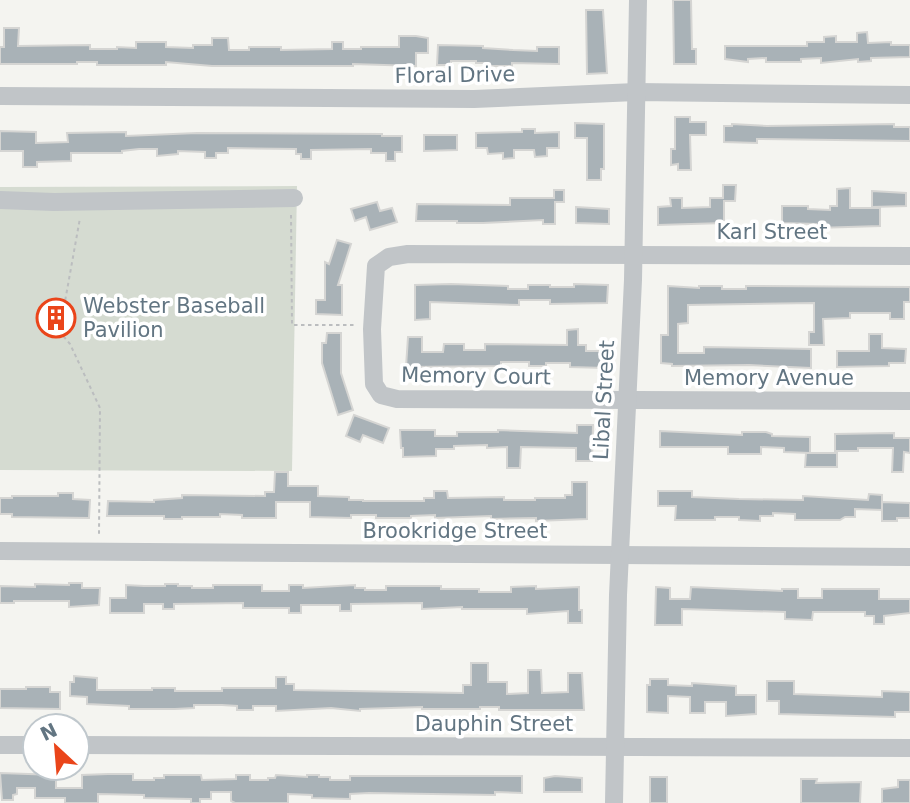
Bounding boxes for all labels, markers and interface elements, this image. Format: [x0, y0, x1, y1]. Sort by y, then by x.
street label: Floral Drive [394, 62, 516, 88]
street label: Karl Street [716, 220, 828, 244]
place label: Webster Baseball Pavilion [83, 294, 265, 342]
building icon: Webster Baseball Pavilion [35, 297, 77, 339]
street label: Libal Street [589, 339, 619, 461]
street label: Memory Court [401, 363, 551, 389]
street label: Memory Avenue [684, 366, 854, 390]
street label: Brookridge Street [363, 519, 547, 543]
north arrow [21, 712, 91, 782]
street label: Dauphin Street [415, 712, 573, 736]
text: N [37, 718, 61, 745]

